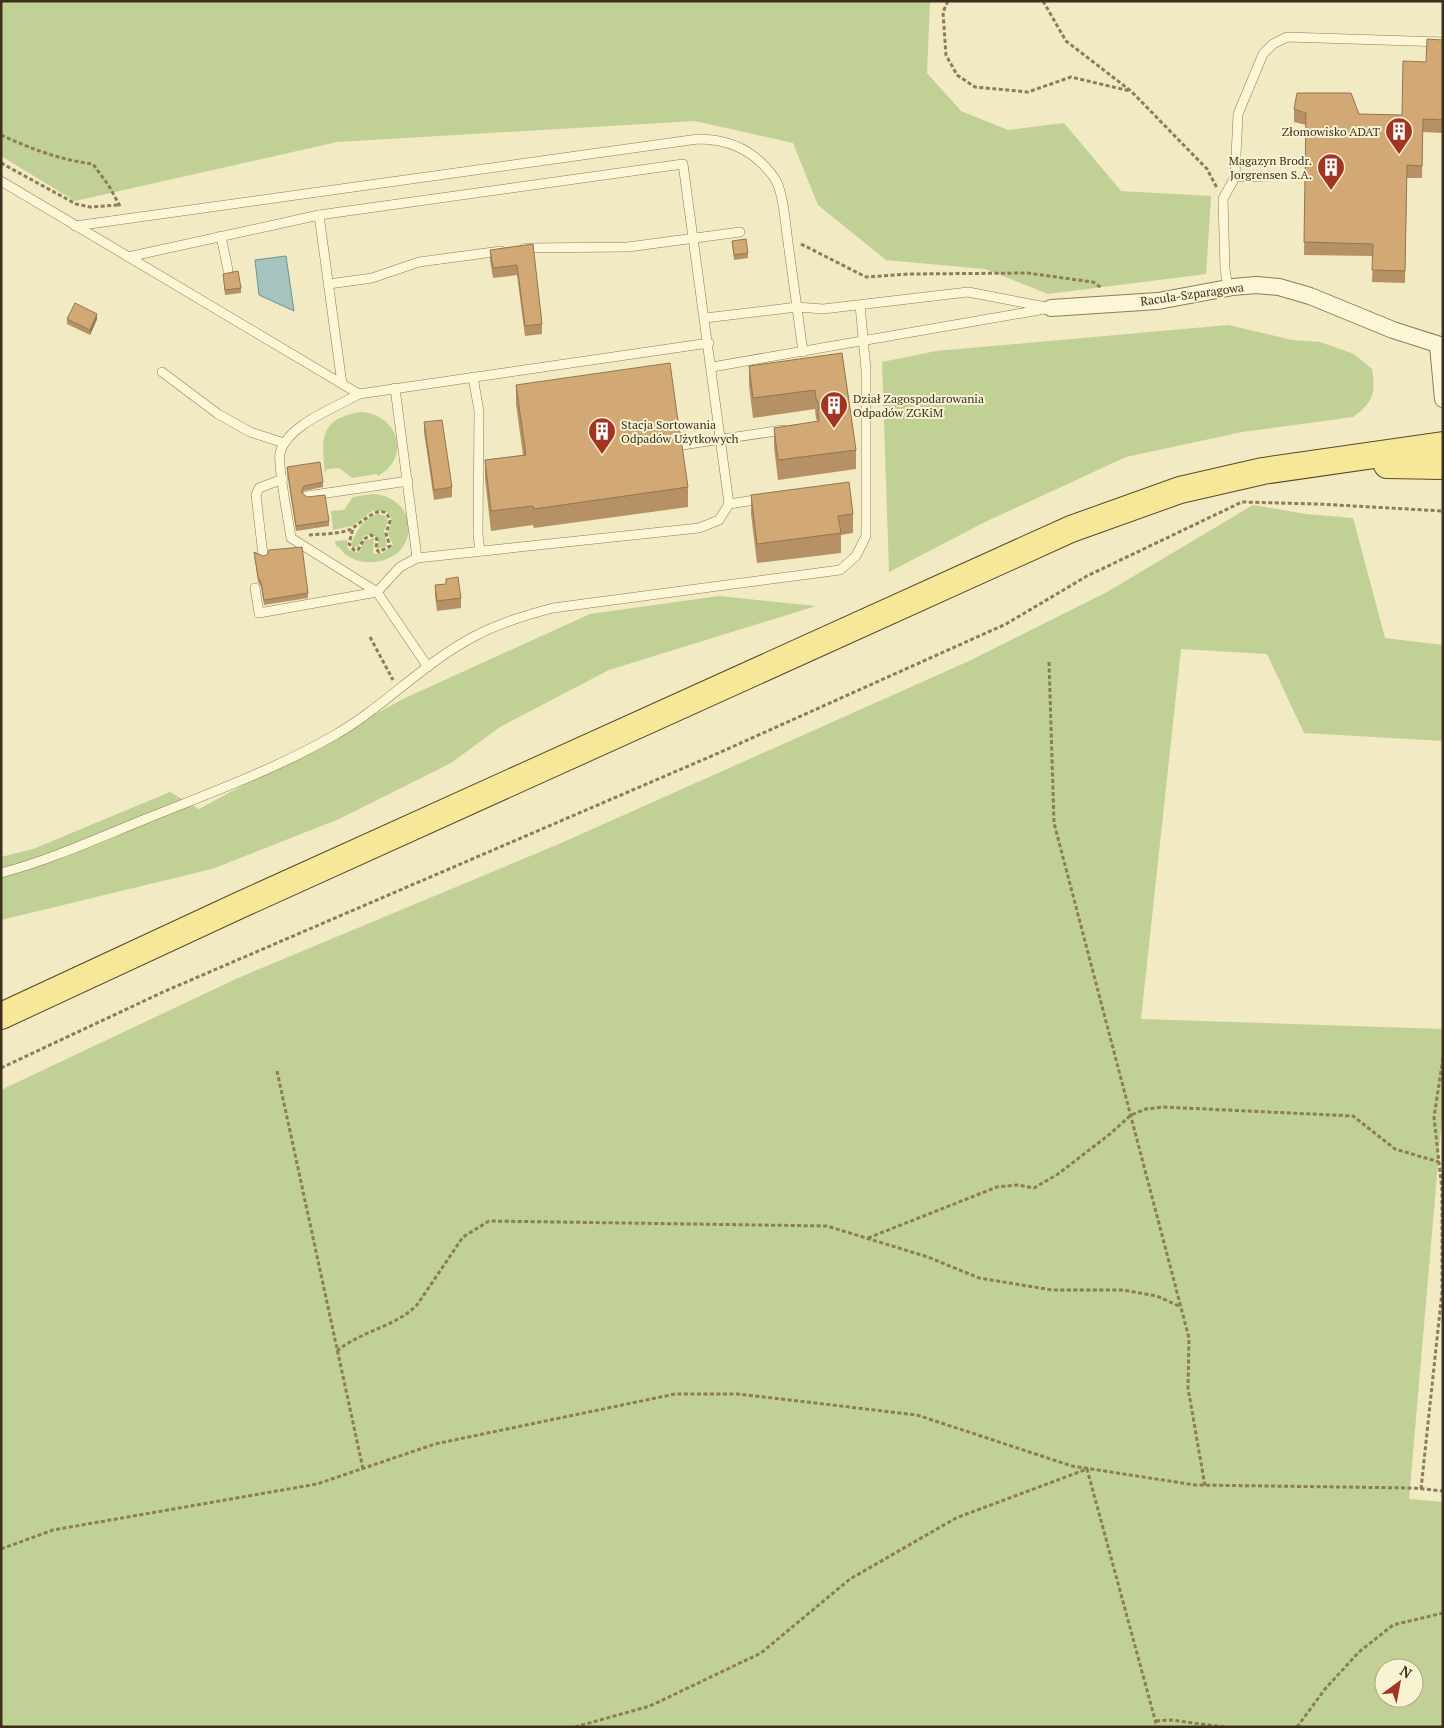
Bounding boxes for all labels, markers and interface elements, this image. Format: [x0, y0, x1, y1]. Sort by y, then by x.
building icon: Złomowisko ADAT [1384, 116, 1414, 155]
place label: Złomowisko ADAT [1282, 124, 1381, 139]
building icon: Magazyn Brodr. Jorgrensen S.A. [1316, 152, 1346, 191]
place label: Magazyn Brodr. Jorgrensen S.A. [1229, 153, 1312, 182]
street label: Racula-Szparagowa [1139, 279, 1245, 309]
building icon: Dział Zagospodarowania Odpadów ZGKiM [819, 390, 849, 429]
place label: Dział Zagospodarowania Odpadów ZGKiM [853, 391, 984, 420]
building icon: Stacja Sortowania Odpadów Użytkowych [587, 416, 617, 455]
place label: Stacja Sortowania Odpadów Użytkowych [621, 417, 739, 446]
north arrow [1374, 1658, 1424, 1708]
text: N [1397, 1661, 1416, 1683]

